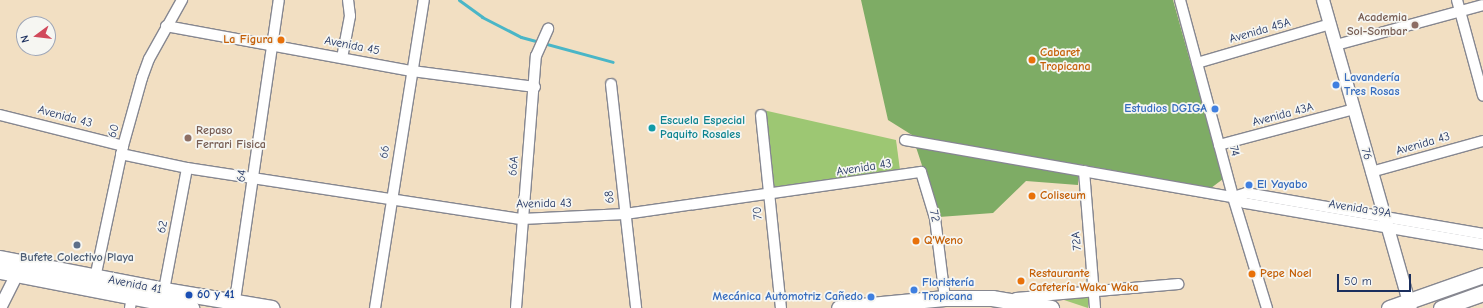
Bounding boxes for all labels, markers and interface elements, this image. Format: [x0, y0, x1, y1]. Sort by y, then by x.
place label: Academia Sol-Sombar [1347, 11, 1407, 39]
street label: Avenida 45A [1228, 15, 1292, 47]
north arrow [16, 16, 56, 56]
marker: Academia Sol-Sombar [1410, 20, 1420, 30]
place label: La Figura [223, 33, 273, 47]
text: N [18, 34, 32, 44]
street label: Avenida 45 [323, 34, 381, 58]
marker: La Figura [276, 35, 286, 45]
place label: Cabaret Tropicana [1040, 46, 1091, 74]
marker: Cabaret Tropicana [1027, 55, 1037, 65]
place label: Lavandería Tres Rosas [1344, 71, 1400, 99]
marker: Lavandería Tres Rosas [1331, 80, 1341, 90]
street label: Avenida 43A [1251, 100, 1315, 130]
place label: Estudios DGIGA [1124, 102, 1207, 116]
street label: Avenida 43 [36, 103, 94, 131]
marker: Estudios DGIGA [1210, 104, 1220, 114]
place label: Escuela Especial Paquito Rosales [660, 114, 745, 142]
street label: 60 [105, 122, 123, 140]
marker: Escuela Especial Paquito Rosales [647, 123, 657, 133]
place label: Repaso Ferrari Fisica [196, 124, 266, 152]
street label: Avenida 43 [1394, 129, 1452, 159]
marker: Repaso Ferrari Fisica [183, 133, 193, 143]
street label: 66 [377, 144, 393, 160]
street label: 74 [1226, 144, 1242, 158]
street label: 76 [1357, 146, 1375, 162]
street label: 66A [506, 155, 522, 177]
street label: Avenida 43 [835, 157, 893, 179]
street label: 64 [234, 169, 250, 183]
place label: El Yayabo [1257, 178, 1307, 192]
marker: El Yayabo [1244, 180, 1254, 190]
place label: Coliseum [1040, 189, 1086, 203]
street label: 68 [602, 190, 618, 204]
marker: Coliseum [1027, 191, 1037, 201]
street label: Avenida 43 [516, 196, 572, 212]
street label: Avenida 39A [1328, 197, 1392, 221]
street label: 70 [750, 206, 766, 220]
street label: 72 [926, 209, 942, 223]
street label: 62 [155, 219, 171, 235]
street label: 72A [1069, 231, 1085, 251]
place label: Q'Weno [924, 234, 963, 248]
marker: Q'Weno [911, 236, 921, 246]
marker: Bufete Colectivo Playa [72, 240, 82, 250]
place label: Bufete Colectivo Playa [20, 251, 134, 265]
scale bar [1339, 266, 1413, 292]
place label: Restaurante Cafetería Waka Waka [1029, 267, 1139, 295]
place label: Pepe Noel [1260, 267, 1312, 281]
marker: Pepe Noel [1247, 269, 1257, 279]
street label: Avenida 41 [107, 273, 163, 297]
text: 50 m [1344, 274, 1372, 288]
place label: Floristería Tropicana [922, 276, 974, 304]
marker: Restaurante Cafetería Waka Waka [1016, 276, 1026, 286]
marker: Floristería Tropicana [909, 285, 919, 295]
place label: 60 y 41 [197, 288, 235, 302]
marker: 60 y 41 [184, 290, 194, 300]
place label: Mecánica Automotriz Cañedo [713, 290, 863, 304]
marker: Mecánica Automotriz Cañedo [866, 292, 876, 302]

